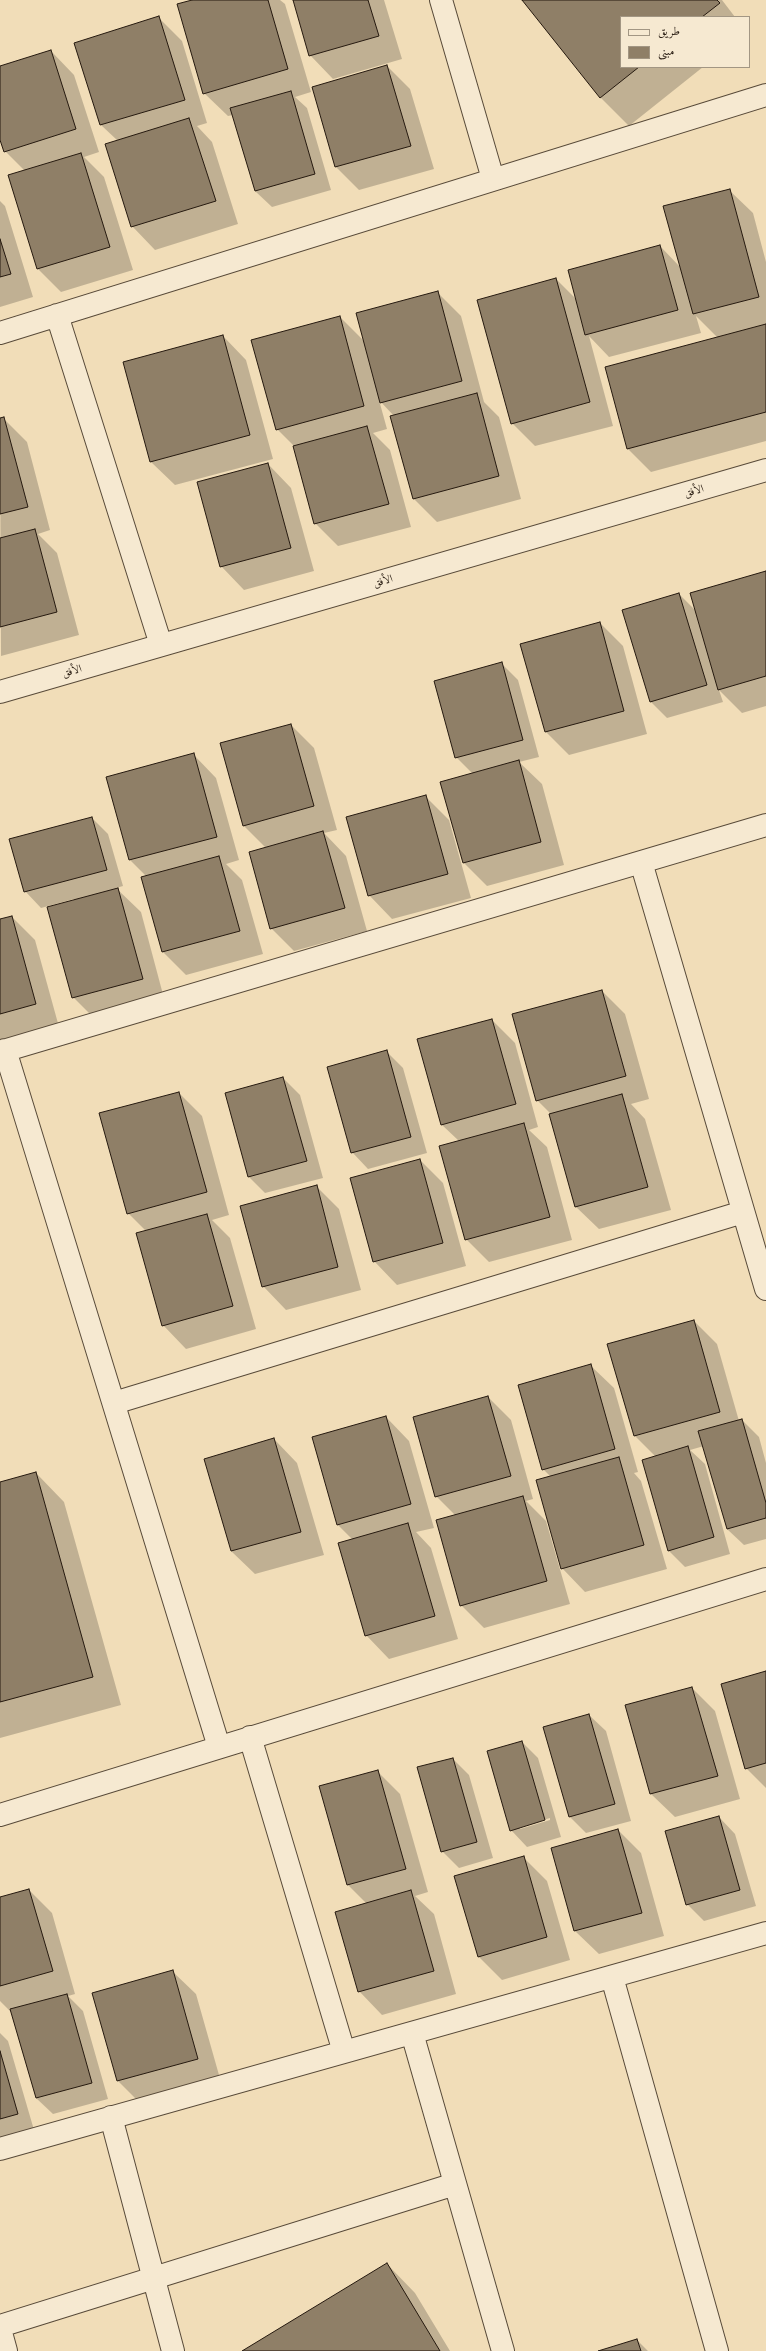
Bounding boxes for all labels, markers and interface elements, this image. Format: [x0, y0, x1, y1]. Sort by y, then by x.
legend [620, 16, 750, 68]
text: طريق [658, 23, 680, 38]
text: مبنى [658, 43, 674, 58]
street label: الأفق [683, 482, 705, 500]
street label: الأفق [372, 572, 394, 590]
street label: الأفق [61, 662, 83, 680]

